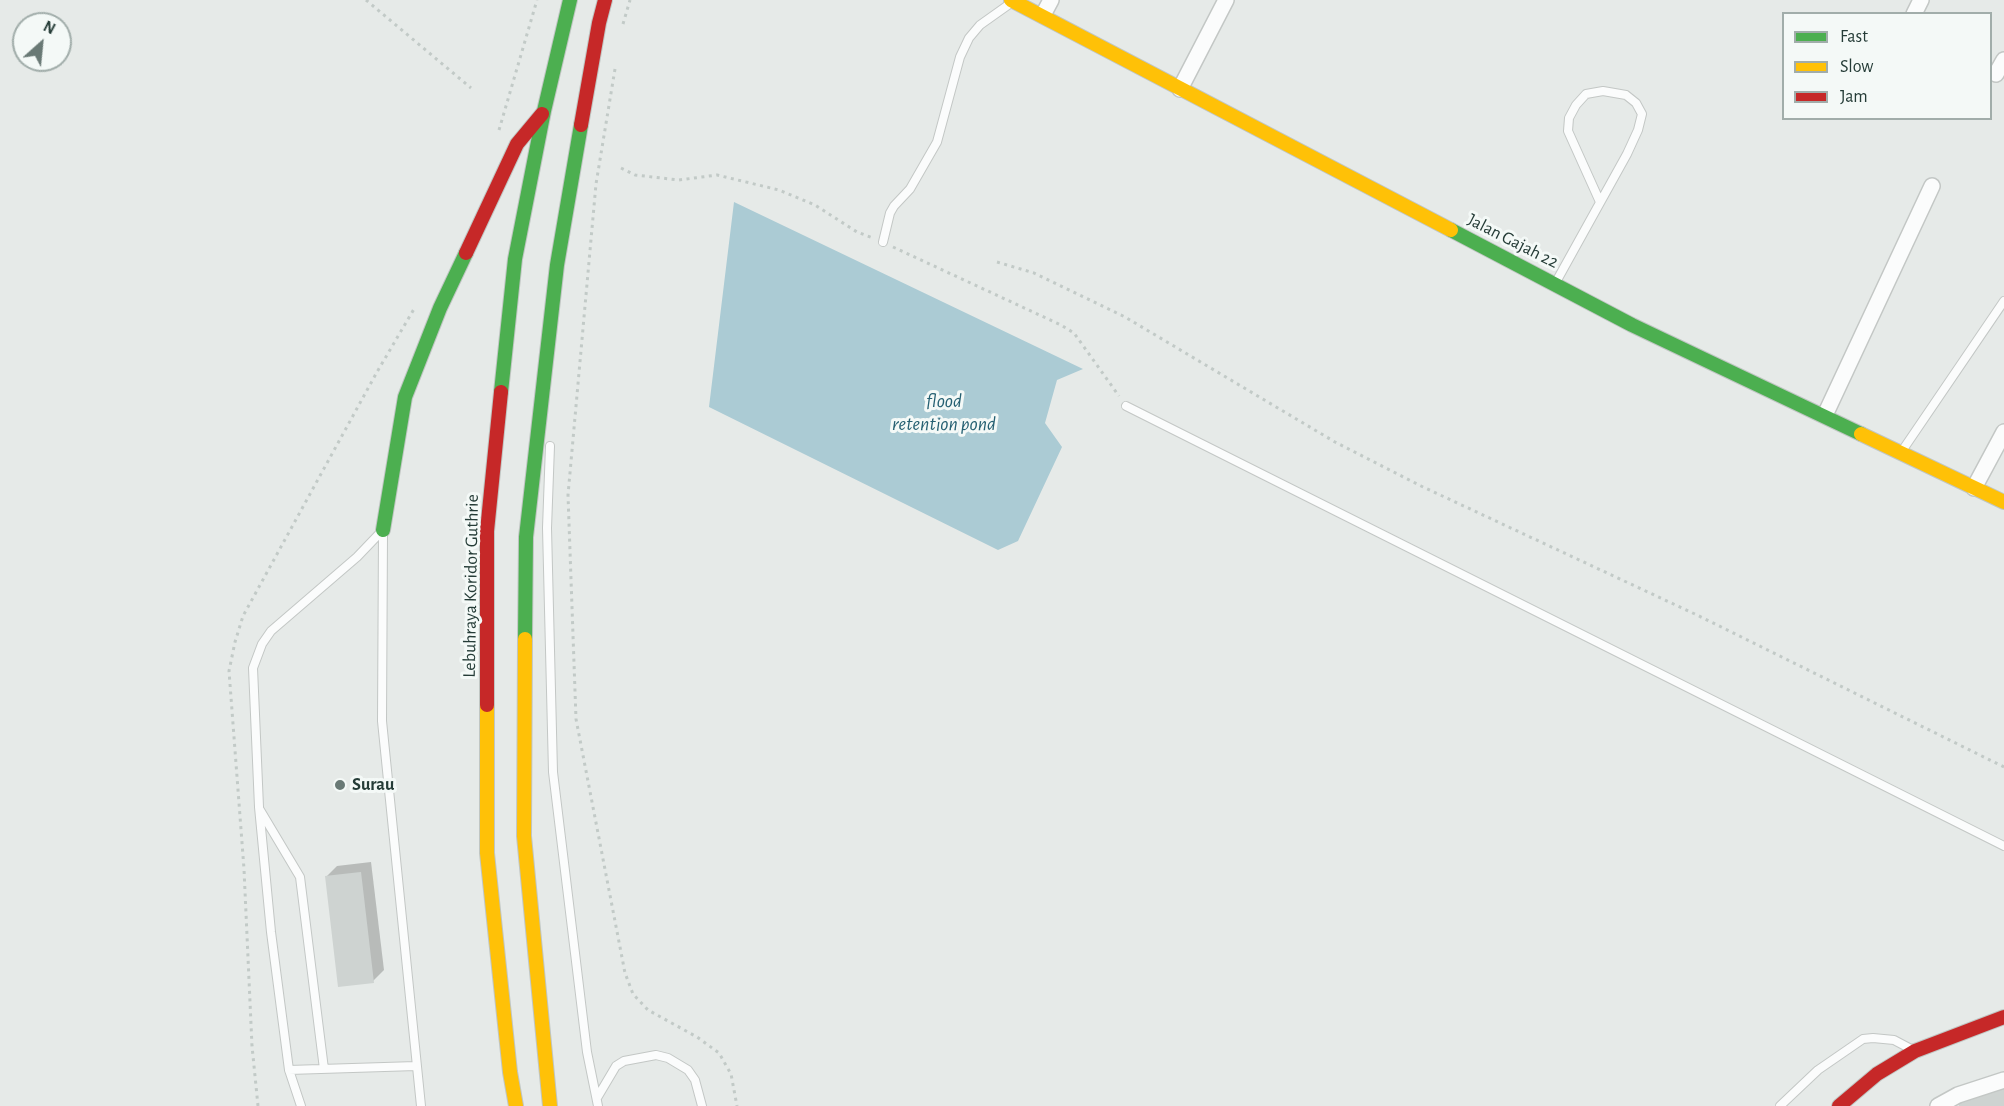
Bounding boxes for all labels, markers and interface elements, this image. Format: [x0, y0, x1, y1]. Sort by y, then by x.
north arrow [12, 12, 72, 72]
legend [1782, 12, 1992, 120]
text: N [41, 18, 58, 37]
text: Fast [1840, 28, 1868, 46]
text: Slow [1840, 58, 1873, 76]
text: Jam [1840, 88, 1868, 106]
street label: Jalan Gajah 22 [1464, 209, 1562, 273]
water label: flood retention pond [892, 389, 996, 436]
street label: Lebuhraya Koridor Guthrie [459, 494, 483, 678]
place label: Surau [352, 774, 394, 796]
marker: Surau [333, 778, 347, 792]

